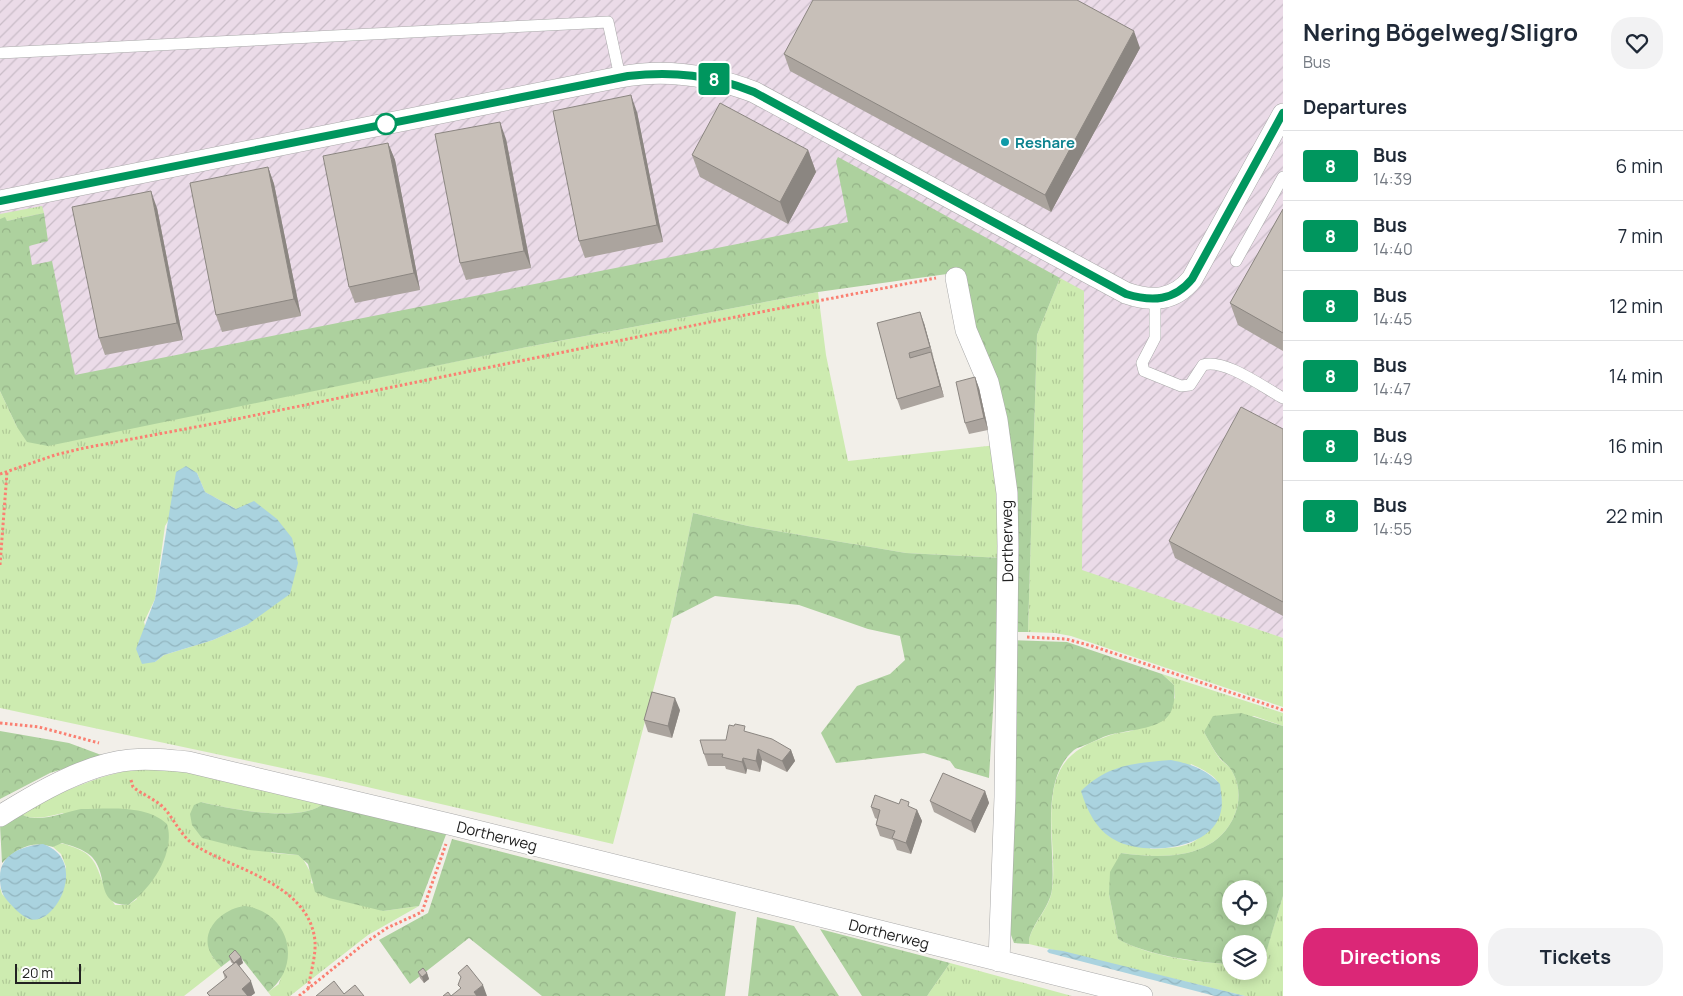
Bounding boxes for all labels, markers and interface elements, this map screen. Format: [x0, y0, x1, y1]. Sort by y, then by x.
text: Nering Bögelweg/Sligro [1303, 15, 1578, 48]
button: heart [1611, 17, 1663, 69]
text: Bus [1303, 51, 1331, 73]
line badge: 8 [698, 63, 730, 95]
text: 8 [708, 67, 720, 91]
text: Departures [1303, 94, 1407, 120]
unlabelled marker [375, 113, 397, 135]
place label: Reshare [1015, 132, 1075, 153]
marker: Reshare [999, 136, 1011, 148]
text: Bus [1373, 142, 1407, 168]
text: 6 min [1616, 153, 1663, 179]
text: 8 [1325, 154, 1336, 178]
text: 14:39 [1373, 168, 1412, 190]
text: Bus [1373, 212, 1407, 238]
text: 7 min [1618, 223, 1663, 249]
text: 8 [1325, 224, 1336, 248]
text: 14:40 [1373, 238, 1413, 260]
text: Bus [1373, 282, 1407, 308]
text: 12 min [1609, 293, 1663, 319]
text: 8 [1325, 294, 1336, 318]
text: 14:45 [1373, 308, 1412, 330]
text: Bus [1373, 352, 1407, 378]
text: 14 min [1609, 363, 1663, 389]
text: 8 [1325, 364, 1336, 388]
text: 14:47 [1373, 378, 1411, 400]
text: Bus [1373, 422, 1407, 448]
text: 16 min [1608, 433, 1663, 459]
text: 8 [1325, 434, 1336, 458]
text: 14:49 [1373, 448, 1413, 470]
text: Bus [1373, 492, 1407, 518]
street label: Dortherweg [996, 500, 1018, 582]
text: 22 min [1606, 503, 1663, 529]
text: 8 [1325, 504, 1336, 528]
text: 14:55 [1373, 518, 1412, 540]
street label: Dortherweg [455, 816, 539, 856]
map controls [1222, 880, 1267, 980]
button: locate [1222, 880, 1267, 925]
street label: Dortherweg [847, 914, 931, 954]
button: Directions [1303, 928, 1478, 986]
button: Tickets [1488, 928, 1663, 986]
button: layers [1222, 935, 1267, 980]
scale bar [15, 961, 81, 984]
text: 20 m [22, 963, 53, 982]

